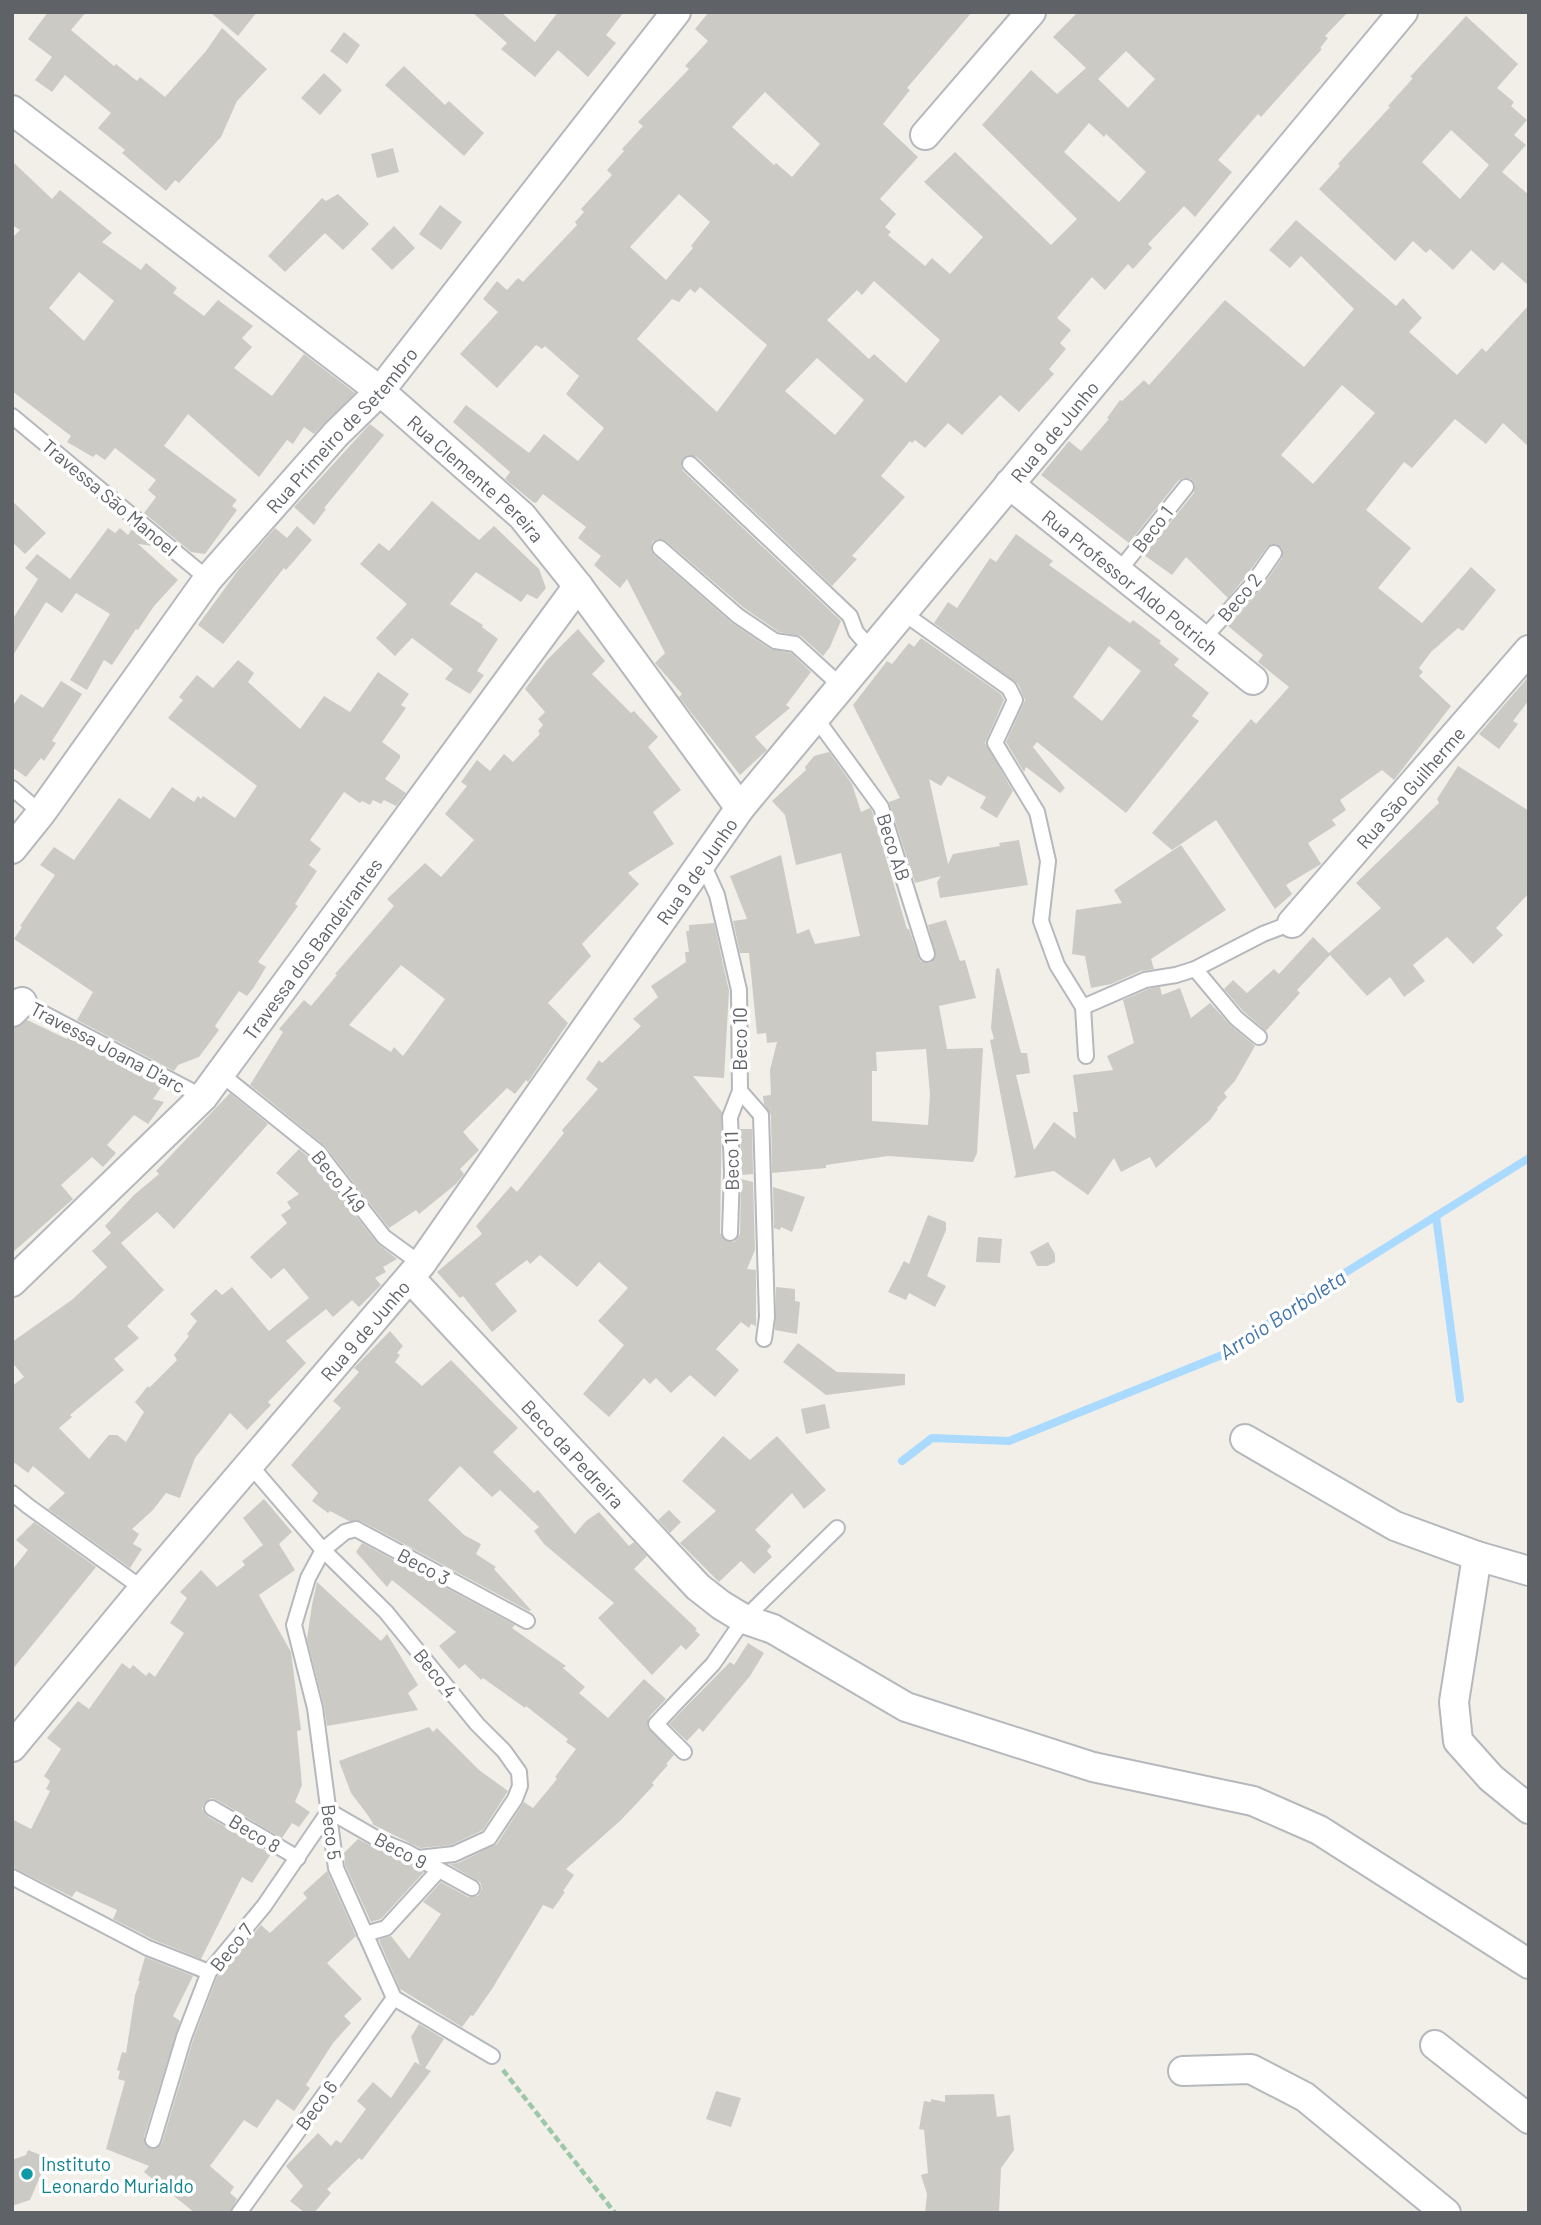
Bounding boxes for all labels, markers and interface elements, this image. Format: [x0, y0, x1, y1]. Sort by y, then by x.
street label: Rua Primeiro de Setembro [261, 342, 422, 517]
street label: Rua 9 de Junho [1005, 376, 1103, 487]
street label: Rua Clemente Pereira [403, 410, 549, 546]
street label: Travessa São Manoel [38, 434, 182, 560]
street label: Beco 1 [1127, 501, 1177, 557]
street label: Rua Professor Aldo Potrich [1038, 504, 1223, 659]
street label: Beco 2 [1212, 568, 1266, 626]
street label: Rua São Guilherme [1351, 721, 1469, 853]
street label: Beco AB [872, 810, 916, 884]
street label: Rua 9 de Junho [651, 813, 742, 929]
street label: Travessa dos Bandeirantes [238, 853, 386, 1044]
street label: Travessa Joana D'arc [27, 997, 189, 1097]
street label: Beco 10 [728, 1007, 751, 1071]
street label: Beco 11 [719, 1131, 743, 1191]
street label: Beco 149 [307, 1145, 371, 1217]
water label: Arroio Borboleta [1214, 1264, 1350, 1364]
street label: Rua 9 de Junho [315, 1275, 414, 1385]
street label: Beco da Pedreira [518, 1395, 630, 1513]
street label: Beco 3 [394, 1543, 454, 1589]
street label: Beco 4 [409, 1644, 463, 1702]
street label: Beco 5 [317, 1803, 347, 1861]
street label: Beco 8 [225, 1809, 285, 1857]
street label: Beco 9 [371, 1827, 431, 1873]
street label: Beco 7 [205, 1918, 257, 1976]
street label: Beco 6 [290, 2076, 342, 2134]
place label: Instituto Leonardo Murialdo [41, 2152, 194, 2197]
marker: Instituto Leonardo Murialdo [19, 2166, 35, 2182]

